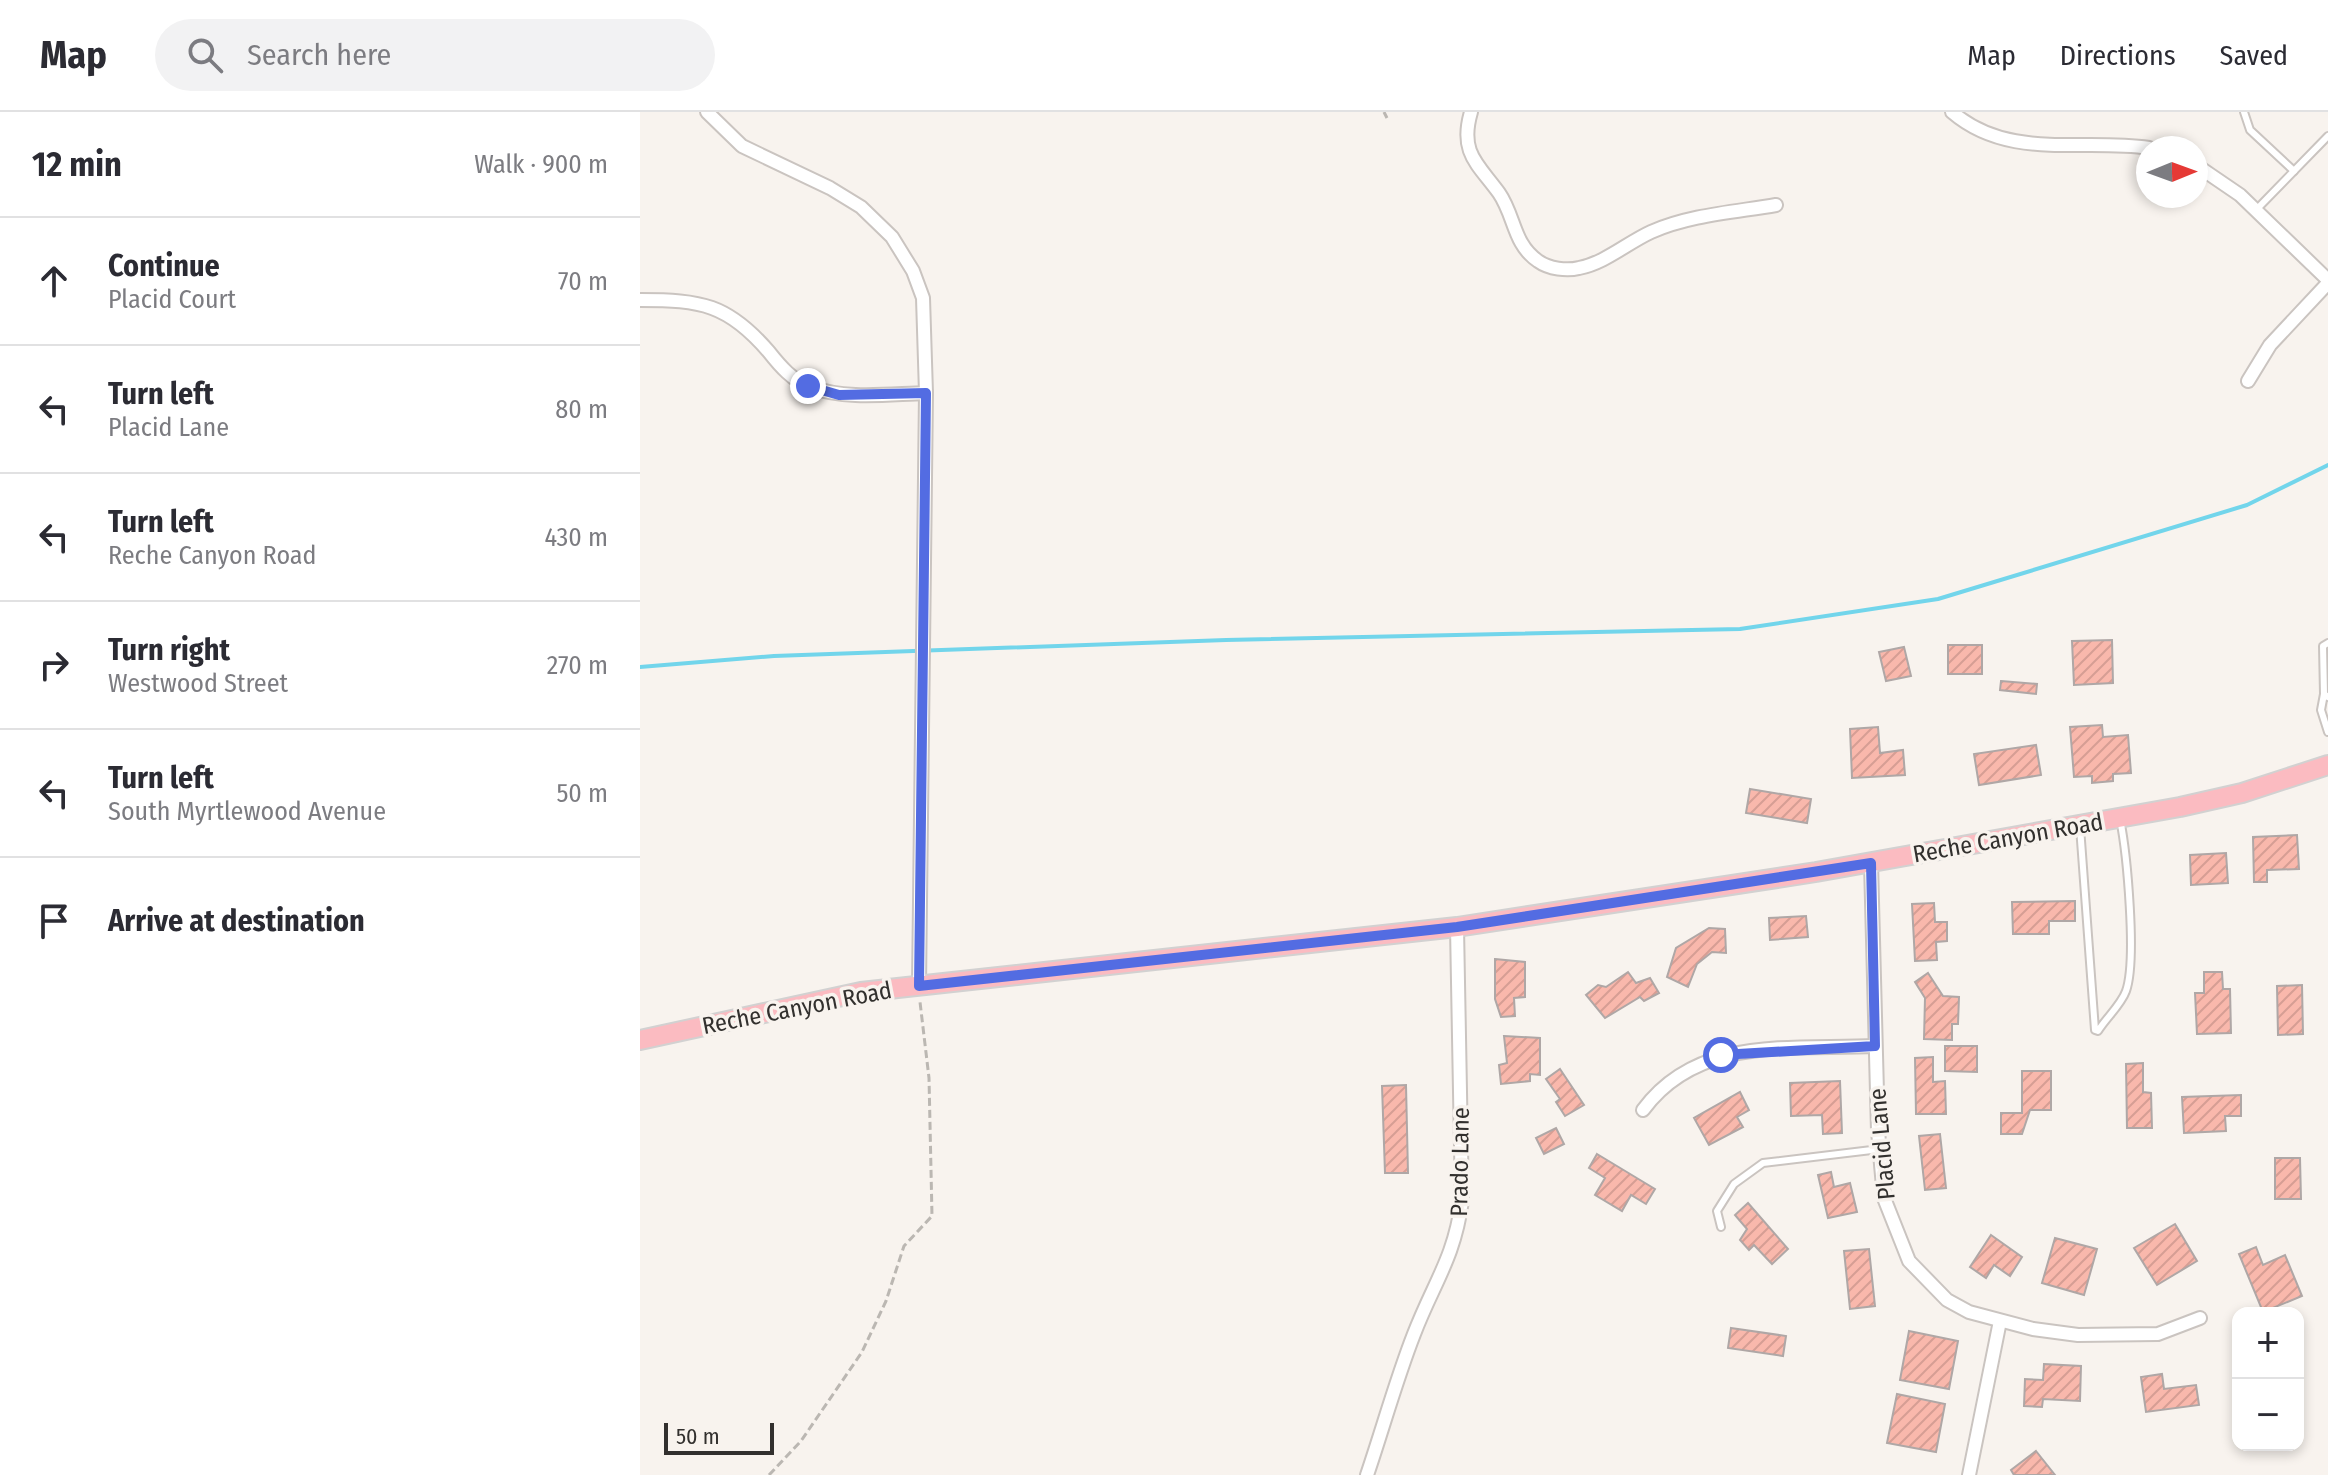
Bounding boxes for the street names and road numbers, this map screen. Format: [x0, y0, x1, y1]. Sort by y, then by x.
street label: Reche Canyon Road [1911, 808, 2105, 868]
street label: Reche Canyon Road [700, 976, 894, 1040]
street label: Placid Lane [1863, 1087, 1901, 1201]
street label: Prado Lane [1445, 1107, 1475, 1217]

